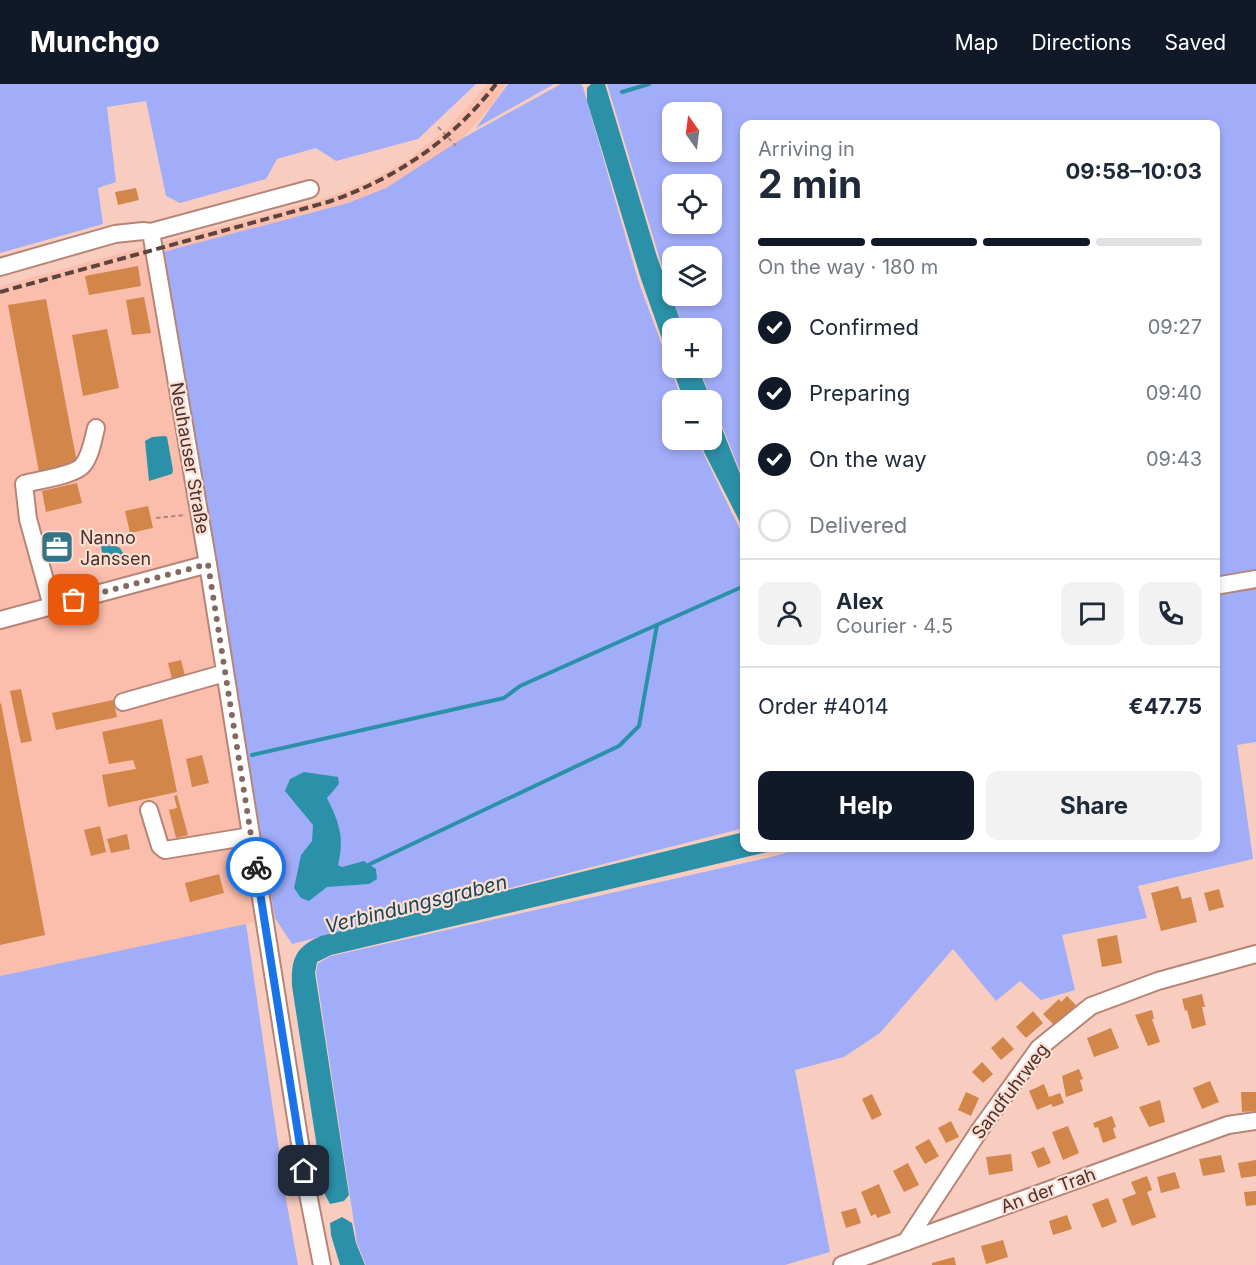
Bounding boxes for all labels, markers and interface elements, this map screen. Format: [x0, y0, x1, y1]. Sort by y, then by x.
text: Munchgo [30, 25, 160, 59]
text: Map [955, 30, 998, 55]
text: Directions [1031, 30, 1132, 55]
text: Saved [1165, 30, 1226, 55]
north arrow [662, 102, 722, 162]
map controls [662, 102, 722, 450]
text: Arriving in [758, 137, 855, 161]
text: 09:58–10:03 [1065, 158, 1202, 184]
text: 2 min [758, 160, 862, 207]
button: locate [662, 174, 722, 234]
button: layers [662, 246, 722, 306]
text: On the way · 180 m [758, 255, 938, 279]
icon: check [758, 311, 791, 344]
text: Confirmed [809, 314, 919, 340]
text: 09:27 [1148, 315, 1202, 339]
button: + [662, 318, 722, 378]
icon: check [758, 377, 791, 410]
street label: Neuhauser Straße [166, 380, 214, 536]
text: Preparing [809, 380, 910, 406]
text: 09:40 [1146, 381, 1202, 405]
button: − [662, 390, 722, 450]
icon: check [758, 443, 791, 476]
text: On the way [809, 446, 927, 472]
text: 09:43 [1146, 447, 1202, 471]
text: Delivered [809, 512, 907, 538]
place label: Nanno Janssen [80, 527, 151, 569]
office icon: Nanno Janssen [39, 529, 75, 565]
pin [48, 574, 99, 625]
button: person [758, 582, 821, 645]
button: chat [1061, 582, 1124, 645]
button: phone [1139, 582, 1202, 645]
icon: bag [57, 583, 90, 616]
text: Alex [836, 588, 884, 614]
text: Courier · 4.5 [836, 614, 953, 638]
text: Order #4014 [758, 693, 889, 719]
text: €47.75 [1129, 693, 1202, 719]
button: Help [758, 771, 974, 840]
button: Share [986, 771, 1202, 840]
courier [226, 837, 286, 897]
icon: bike [240, 851, 273, 884]
water label: Verbindungsgraben [322, 870, 510, 938]
street label: Sandfuhrweg [967, 1039, 1053, 1143]
pin [278, 1145, 329, 1196]
icon: home [287, 1154, 320, 1187]
street label: An der Trah [998, 1163, 1098, 1217]

